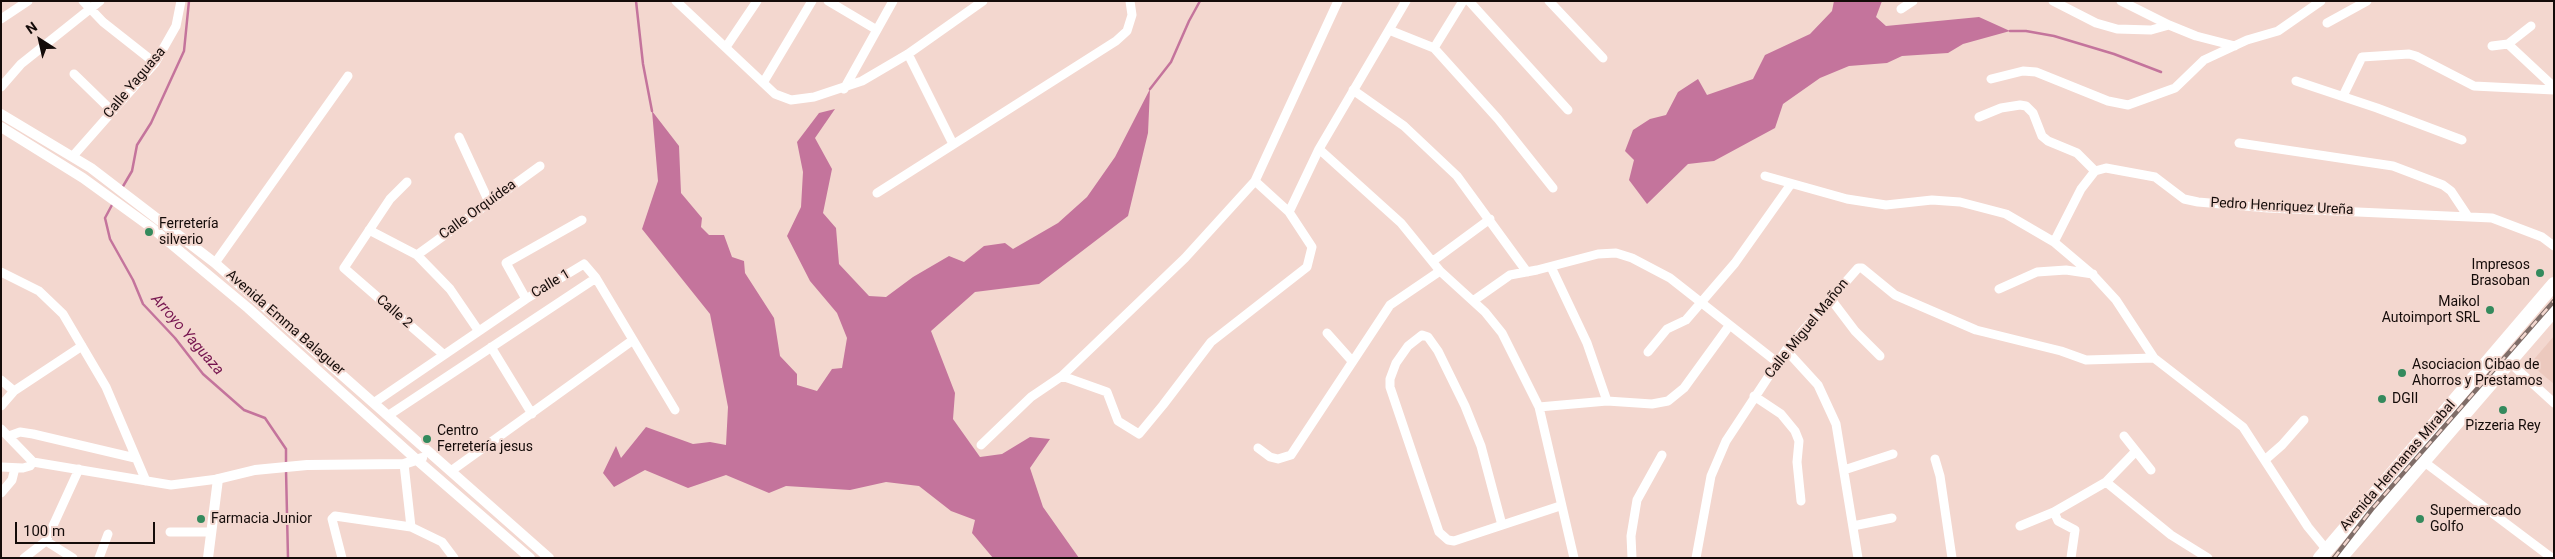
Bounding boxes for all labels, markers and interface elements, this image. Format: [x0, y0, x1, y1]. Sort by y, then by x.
north arrow [15, 15, 65, 65]
text: N [23, 18, 40, 37]
street label: Calle Yaguasa [100, 44, 170, 122]
street label: Calle Orquídea [436, 177, 520, 243]
street label: Pedro Henriquez Ureña [2210, 195, 2354, 219]
place label: Ferretería silverio [159, 216, 219, 248]
marker: Ferretería silverio [143, 226, 155, 238]
place label: Impresos Brasoban [2471, 257, 2530, 290]
street label: Calle 1 [529, 266, 573, 302]
street label: Avenida Emma Balaguer [222, 267, 348, 379]
marker: Impresos Brasoban [2534, 267, 2546, 279]
street label: Calle Miguel Mañon [1762, 276, 1852, 382]
water label: Arroyo Yaguaza [147, 291, 227, 379]
street label: Calle 2 [373, 292, 415, 332]
place label: Maikol Autoimport SRL [2382, 294, 2480, 326]
marker: Maikol Autoimport SRL [2484, 304, 2496, 316]
place label: Asociacion Cibao de Ahorros y Prestamos [2412, 357, 2543, 390]
marker: Asociacion Cibao de Ahorros y Prestamos [2396, 367, 2408, 379]
place label: DGII [2392, 391, 2418, 407]
marker: DGII [2376, 393, 2388, 405]
street label: Avenida Hermanas Mirabal [2337, 397, 2459, 535]
marker: Pizzeria Rey [2497, 404, 2509, 416]
place label: Pizzeria Rey [2465, 418, 2541, 434]
place label: Centro Ferretería jesus [437, 423, 533, 456]
marker: Centro Ferretería jesus [421, 433, 433, 445]
place label: Supermercado Golfo [2430, 503, 2521, 536]
place label: Farmacia Junior [211, 511, 312, 527]
scale bar [18, 512, 158, 544]
marker: Farmacia Junior [195, 513, 207, 525]
marker: Supermercado Golfo [2414, 513, 2426, 525]
text: 100 m [23, 522, 65, 540]

